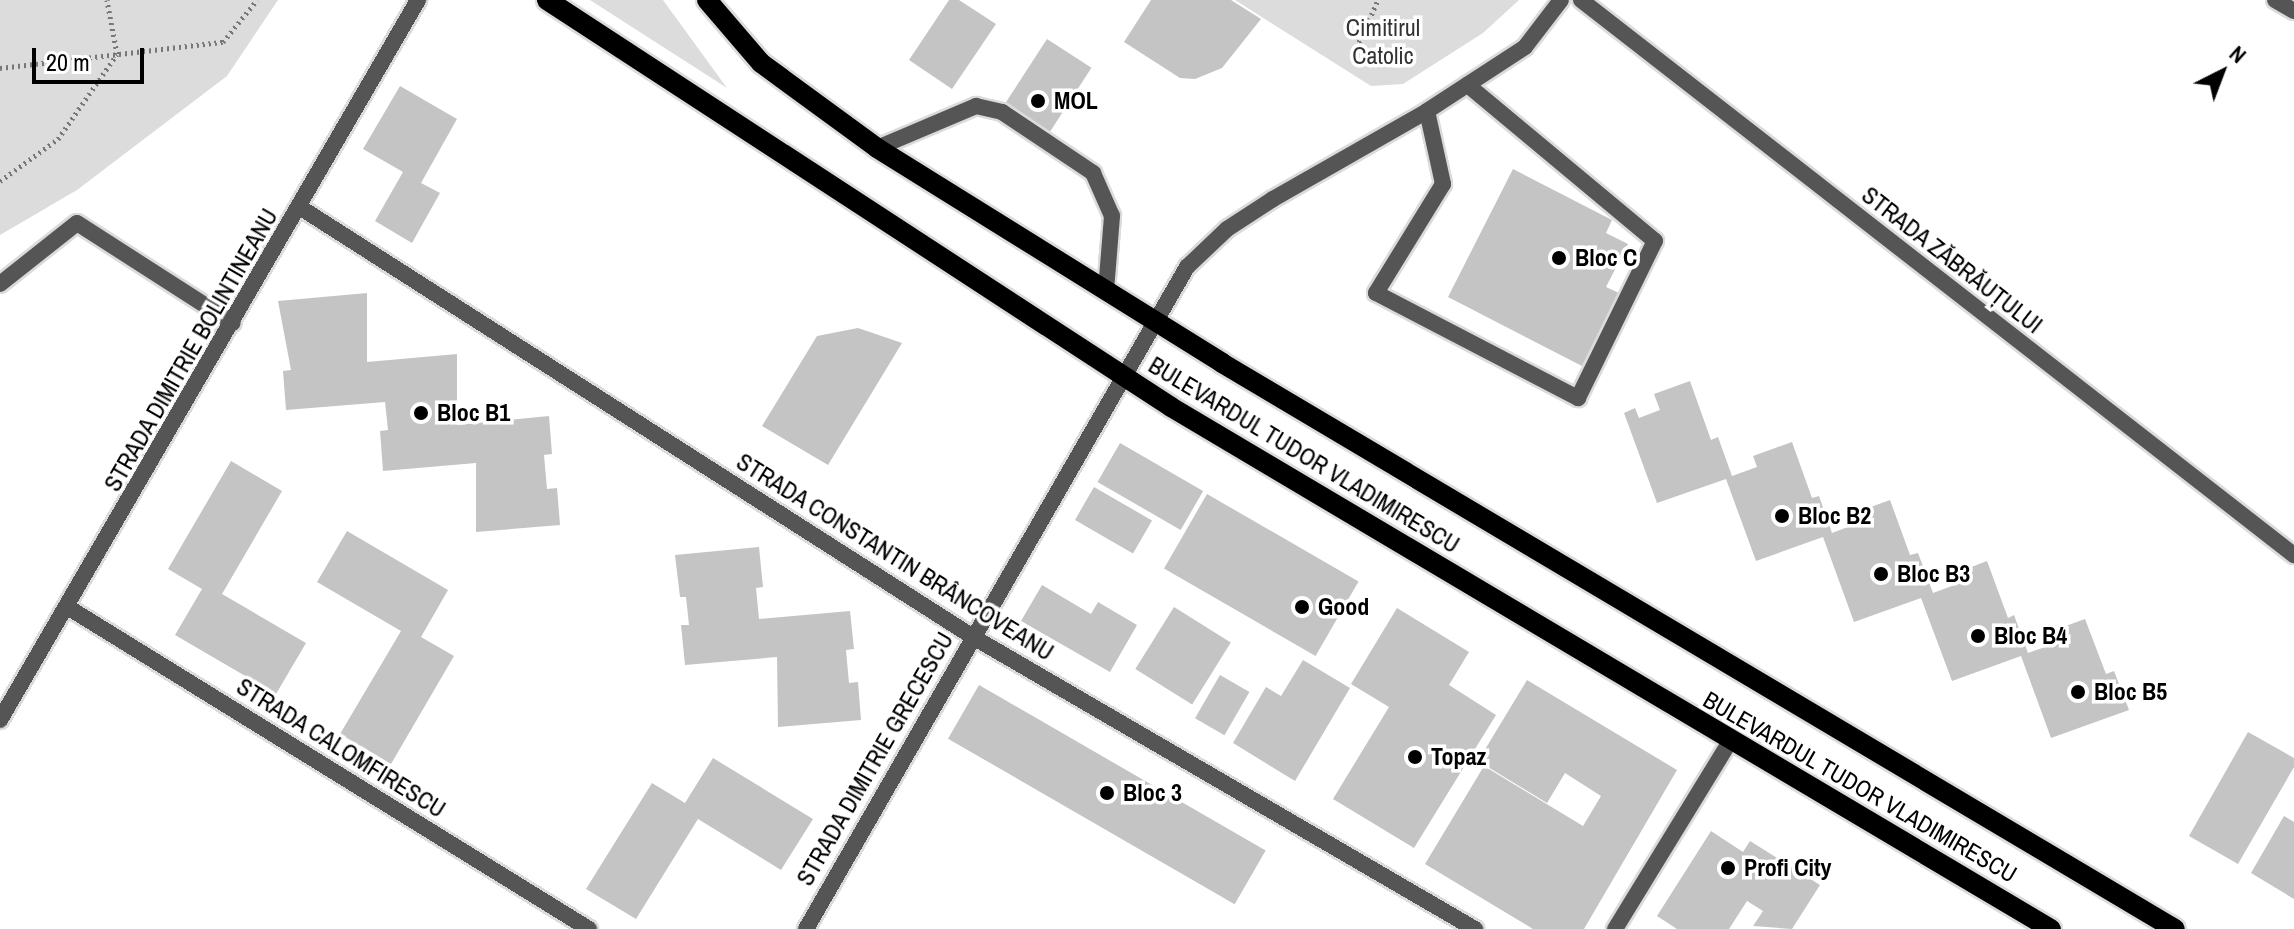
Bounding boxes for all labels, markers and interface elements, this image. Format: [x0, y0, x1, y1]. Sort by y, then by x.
park label: Cimitirul Catolic [1346, 14, 1420, 70]
scale bar [36, 32, 148, 82]
north arrow [2182, 32, 2262, 112]
text: N [2223, 39, 2253, 70]
text: 20 m [46, 46, 90, 78]
place label: MOL [1054, 87, 1098, 115]
marker: MOL [1029, 92, 1047, 110]
street label: STRADA ZĂBRĂUȚULUI [1856, 180, 2048, 340]
street label: STRADA DIMITRIE BOLINTINEANU [98, 203, 284, 497]
place label: Bloc C [1575, 244, 1637, 272]
marker: Bloc C [1550, 249, 1568, 267]
street label: BULEVARDUL TUDOR VLADIMIRESCU [1143, 350, 1465, 560]
place label: Bloc B1 [437, 399, 510, 427]
marker: Bloc B1 [412, 404, 430, 422]
street label: STRADA CONSTANTIN BRÂNCOVEANU [731, 447, 1059, 667]
place label: Bloc B2 [1798, 502, 1871, 530]
marker: Bloc B2 [1773, 507, 1791, 525]
place label: Bloc B3 [1897, 560, 1970, 588]
marker: Bloc B3 [1872, 565, 1890, 583]
place label: Good [1318, 593, 1369, 621]
marker: Good [1293, 598, 1311, 616]
place label: Bloc B4 [1994, 622, 2067, 650]
street label: STRADA DIMITRIE GRECESCU [790, 627, 960, 891]
marker: Bloc B4 [1969, 627, 1987, 645]
street label: STRADA CALOMFIRESCU [231, 672, 451, 824]
place label: Bloc B5 [2094, 678, 2167, 706]
marker: Bloc B5 [2069, 683, 2087, 701]
street label: BULEVARDUL TUDOR VLADIMIRESCU [1698, 685, 2022, 889]
place label: Topaz [1431, 743, 1486, 771]
marker: Topaz [1406, 748, 1424, 766]
place label: Bloc 3 [1123, 779, 1182, 807]
marker: Bloc 3 [1098, 784, 1116, 802]
place label: Profi City [1744, 854, 1831, 882]
marker: Profi City [1719, 859, 1737, 877]

